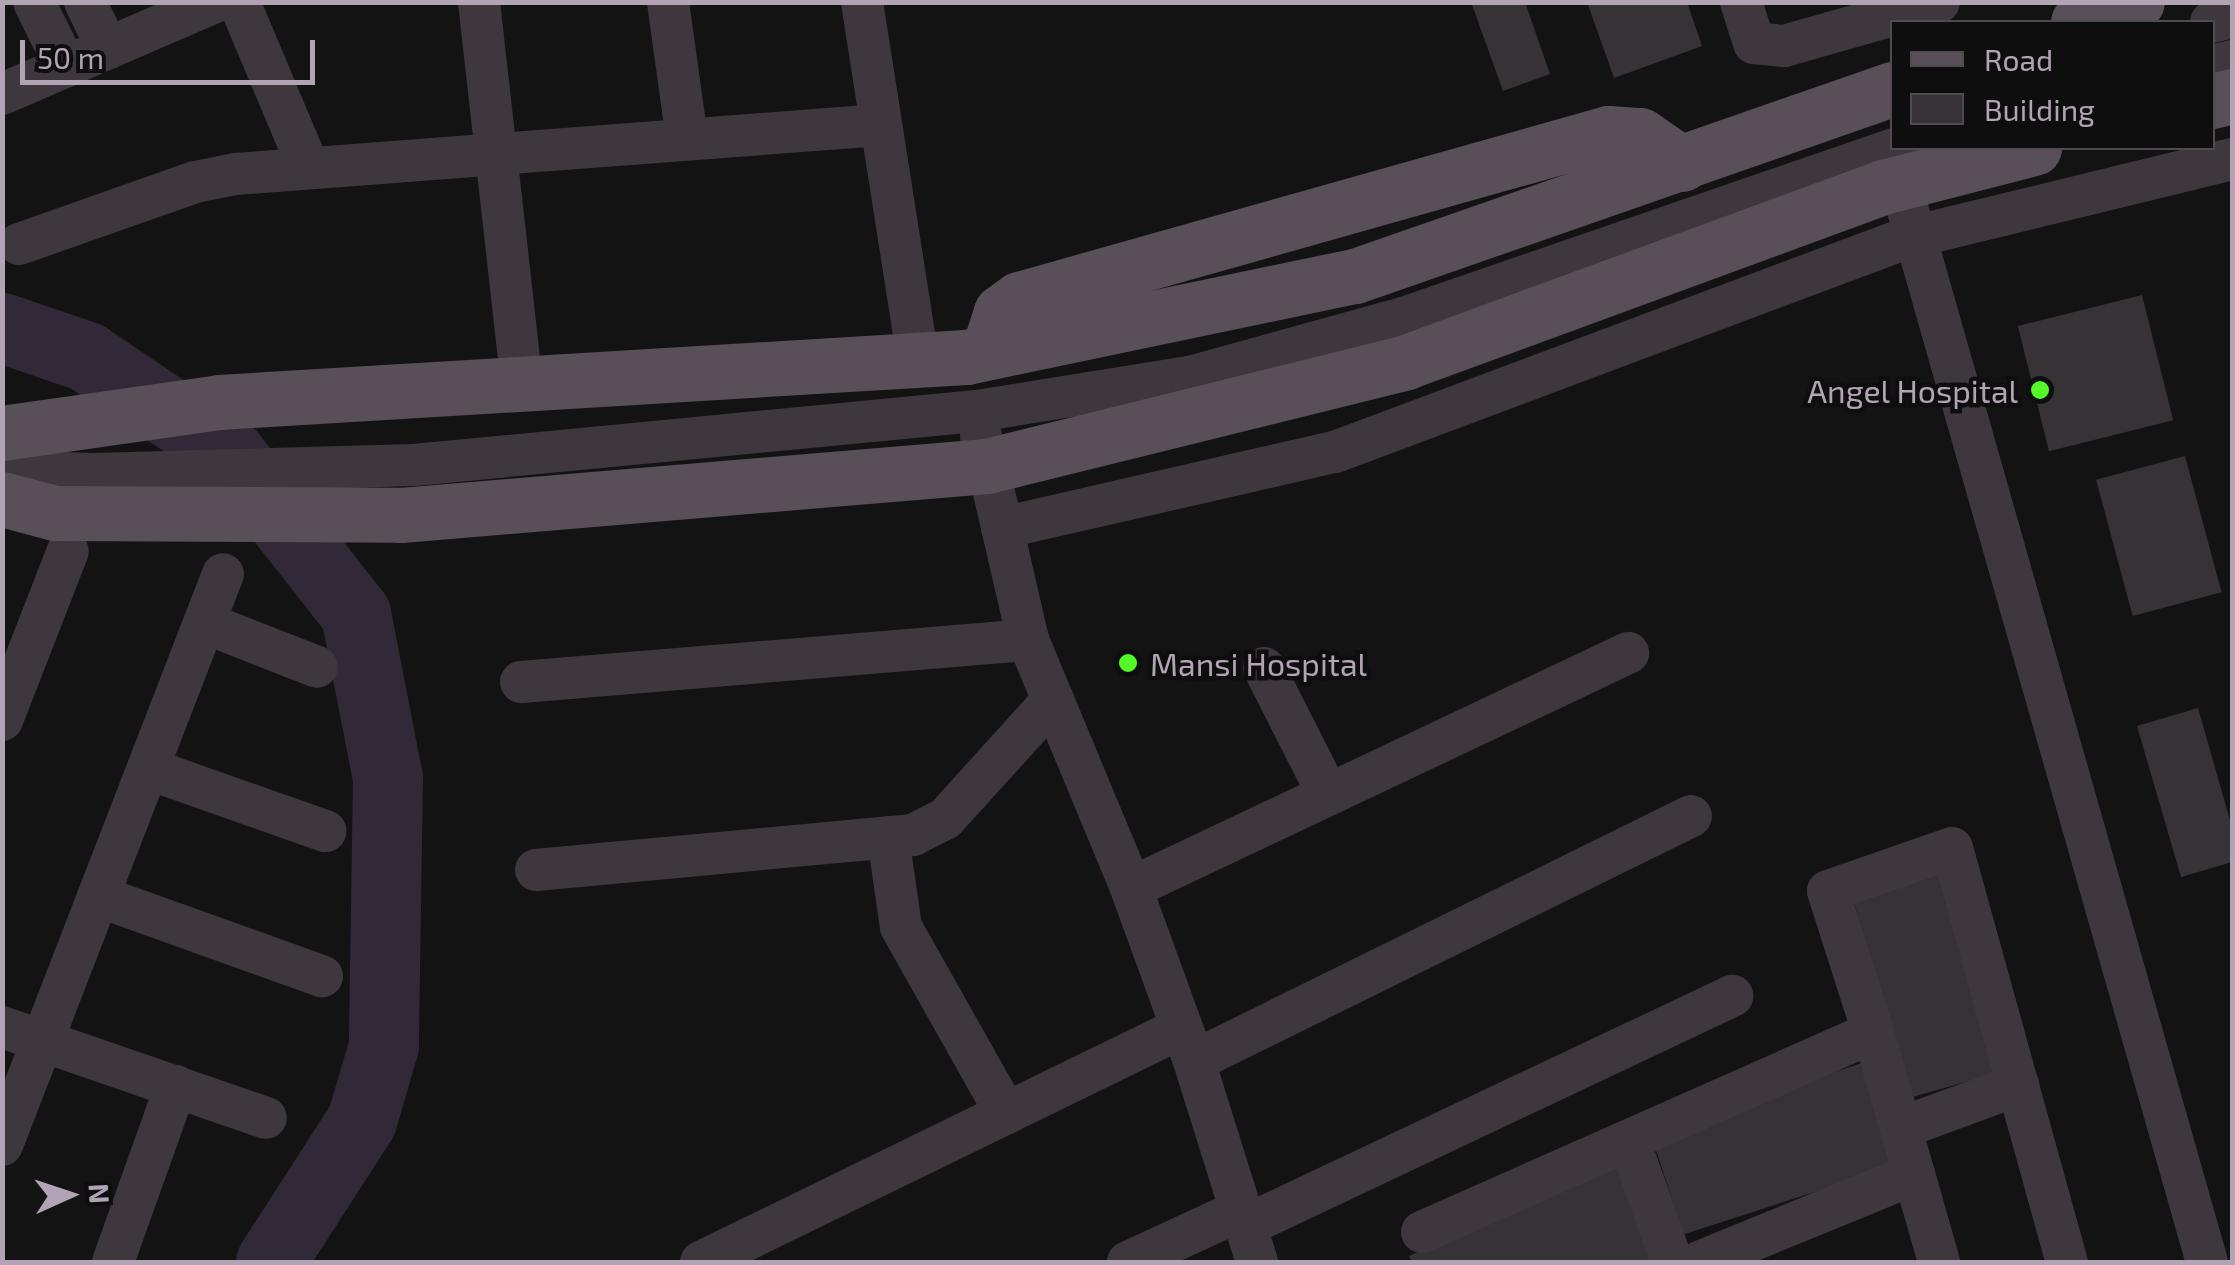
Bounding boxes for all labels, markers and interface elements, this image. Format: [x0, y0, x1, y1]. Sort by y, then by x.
scale bar [25, 20, 320, 82]
legend [1890, 20, 2215, 150]
text: 50 m [37, 39, 104, 75]
text: Road [1984, 41, 2053, 77]
text: Building [1984, 91, 2095, 127]
place label: Angel Hospital [1806, 371, 2018, 409]
marker: Angel Hospital [2027, 377, 2053, 403]
place label: Mansi Hospital [1150, 644, 1367, 682]
marker: Mansi Hospital [1115, 650, 1141, 676]
north arrow [20, 1145, 120, 1245]
text: N [82, 1182, 117, 1204]

